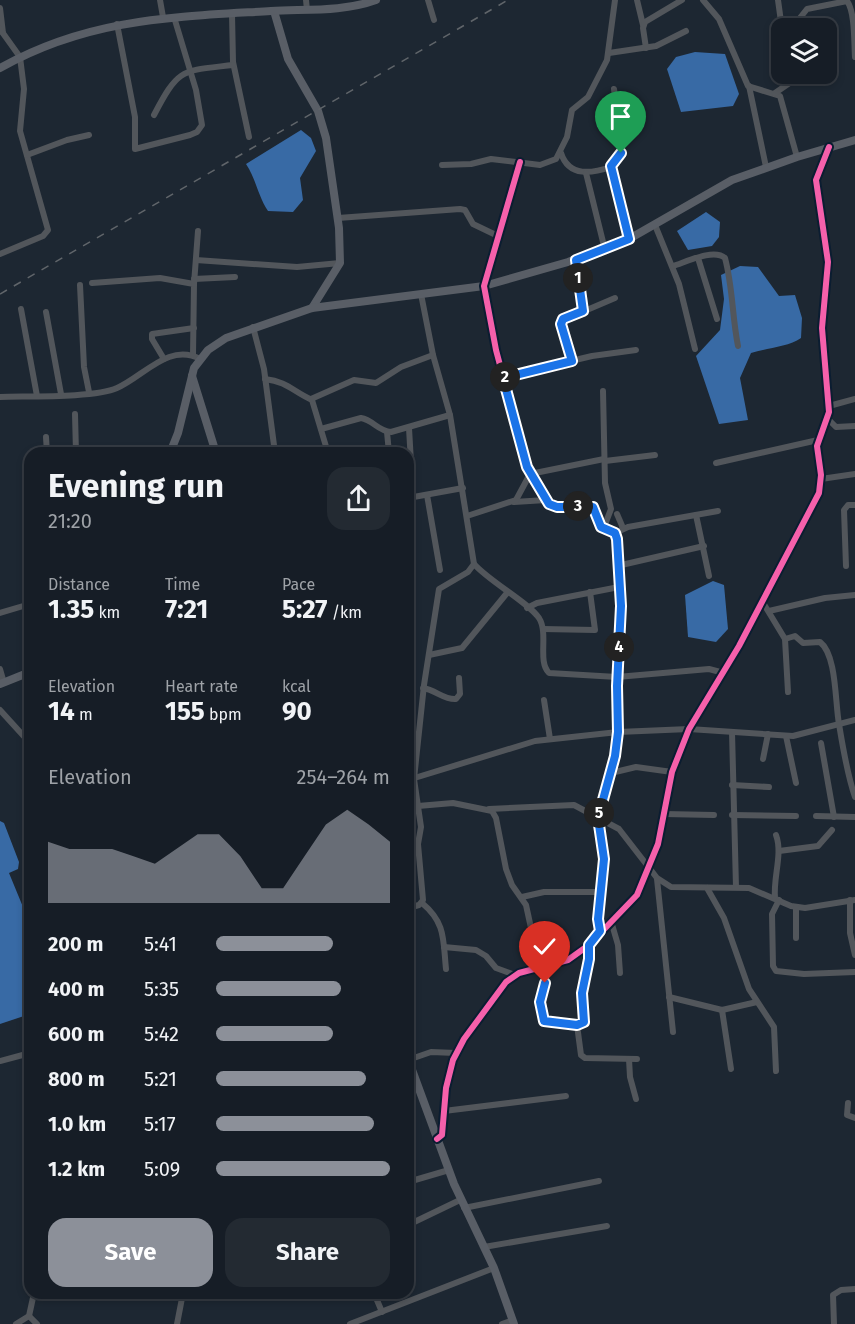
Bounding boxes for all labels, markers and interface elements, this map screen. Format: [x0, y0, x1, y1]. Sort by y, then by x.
map controls [771, 18, 837, 84]
button: layers [771, 18, 837, 84]
pin [595, 91, 646, 153]
icon: arrive [604, 100, 637, 133]
pin: 1 [563, 263, 593, 293]
text: 1 [574, 268, 582, 287]
pin: 2 [490, 362, 520, 392]
text: 2 [501, 367, 509, 386]
text: Evening run [48, 466, 224, 506]
button: share [327, 467, 390, 530]
pin: 3 [563, 491, 593, 521]
text: 3 [574, 496, 582, 515]
text: 21:20 [48, 509, 92, 533]
text: Distance [48, 575, 110, 594]
text: Time [165, 575, 200, 594]
text: Pace [282, 575, 315, 594]
text: 1.35 [48, 594, 94, 625]
text: 7:21 [165, 594, 208, 625]
text: 5:27 [282, 594, 328, 625]
text: km [94, 603, 120, 622]
text: /km [328, 603, 362, 622]
pin: 4 [604, 632, 634, 662]
text: 4 [614, 637, 624, 656]
text: Elevation [48, 677, 115, 696]
text: Heart rate [165, 677, 238, 696]
text: kcal [282, 677, 311, 696]
text: 14 [48, 696, 75, 727]
text: 155 [165, 696, 205, 727]
text: 90 [282, 696, 312, 727]
text: m [75, 705, 93, 724]
text: bpm [205, 705, 242, 724]
text: Elevation [48, 765, 132, 789]
text: 254–264 m [297, 765, 390, 789]
pin: 5 [584, 798, 614, 828]
text: 5 [595, 803, 603, 822]
pin [519, 921, 570, 983]
icon: check [528, 930, 561, 963]
text: 200 m [48, 932, 103, 956]
text: 5:41 [144, 932, 177, 956]
text: 400 m [48, 977, 104, 1001]
text: 5:35 [144, 977, 179, 1001]
text: 600 m [48, 1022, 104, 1046]
text: 5:42 [144, 1022, 179, 1046]
text: 800 m [48, 1067, 105, 1091]
text: 5:21 [144, 1067, 177, 1091]
text: 1.0 km [48, 1112, 106, 1136]
text: 5:17 [144, 1112, 176, 1136]
text: 1.2 km [48, 1157, 105, 1181]
text: 5:09 [144, 1157, 180, 1181]
button: Save [48, 1218, 213, 1287]
button: Share [225, 1218, 390, 1287]

